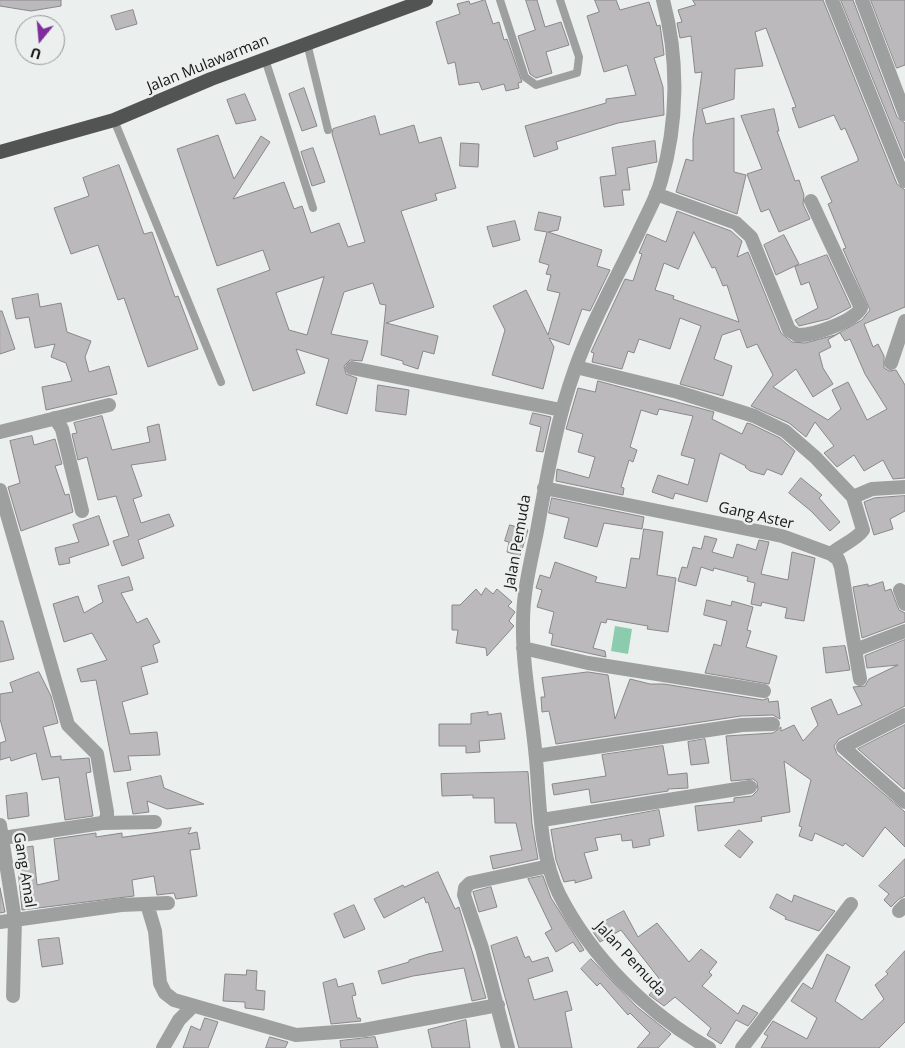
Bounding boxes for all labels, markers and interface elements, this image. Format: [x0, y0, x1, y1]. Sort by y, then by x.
north arrow [15, 15, 65, 65]
street label: Jalan Mulawarman [144, 31, 272, 97]
text: U [28, 43, 44, 64]
street label: Jalan Pemuda [501, 493, 535, 591]
street label: Gang Aster [716, 499, 796, 533]
street label: Gang Amal [9, 831, 39, 909]
street label: Jalan Pemuda [591, 918, 669, 1000]

